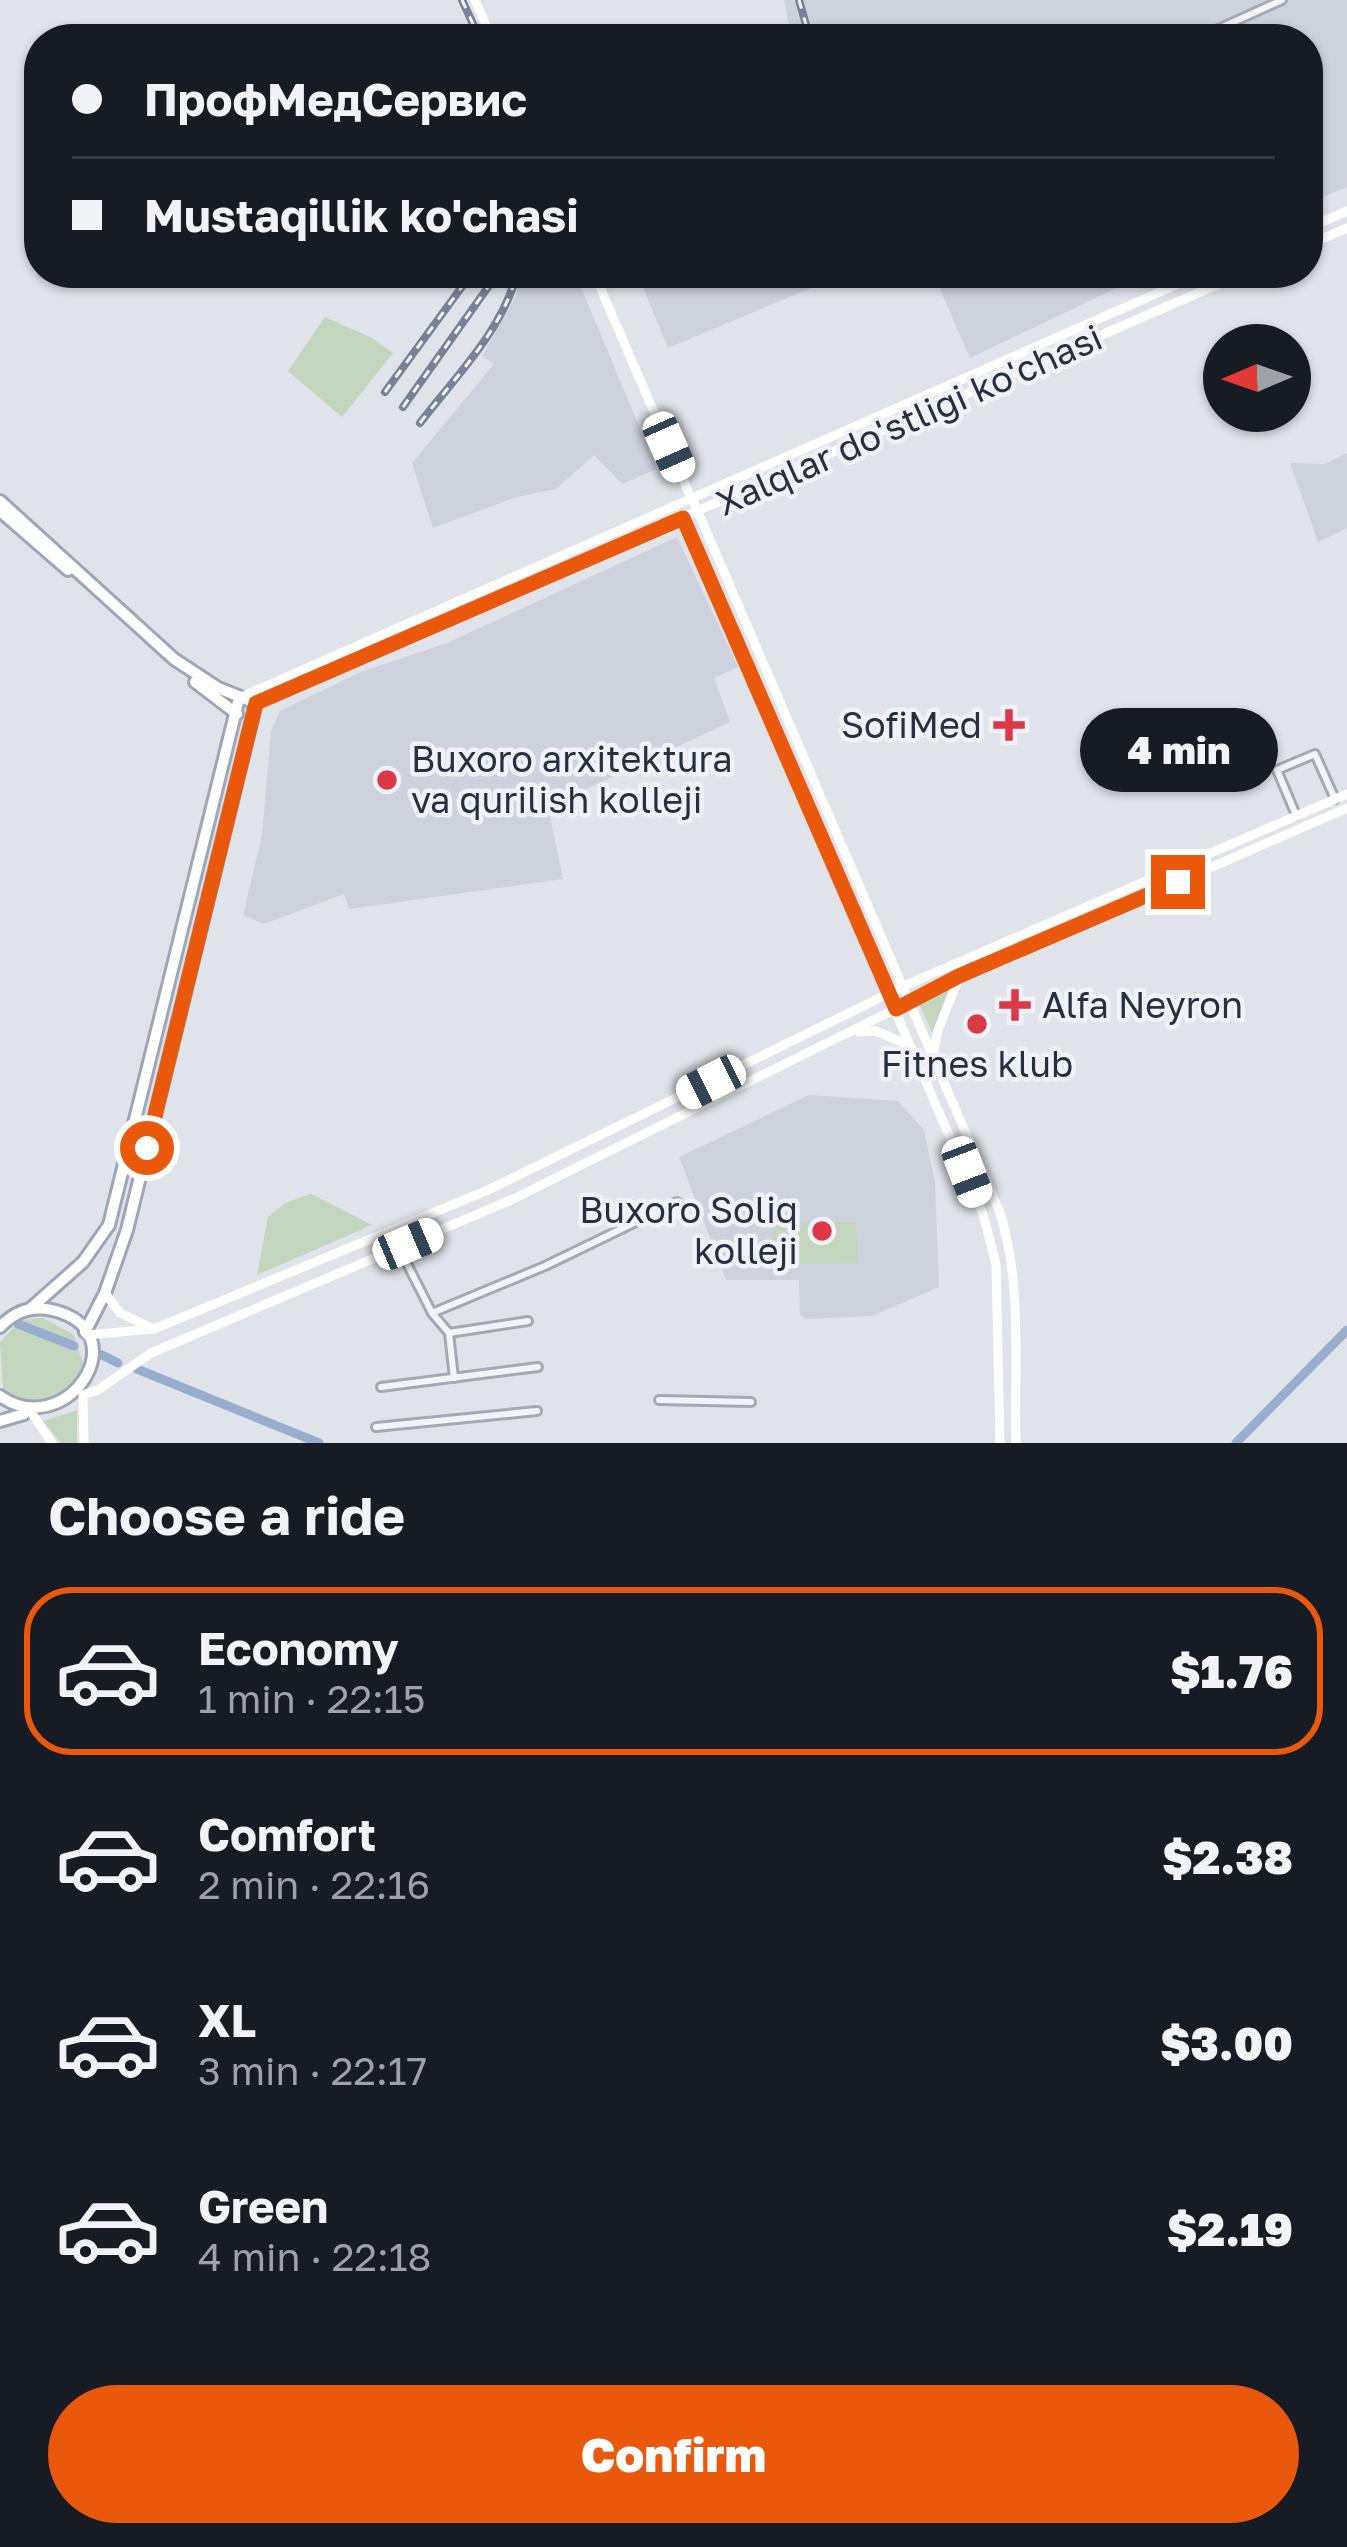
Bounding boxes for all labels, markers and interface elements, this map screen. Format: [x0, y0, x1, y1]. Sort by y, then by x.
text: ПрофМедСервис [144, 72, 527, 126]
text: Mustaqillik ko'chasi [144, 188, 579, 242]
street label: Xalqlar do'stligi ko'chasi [709, 315, 1108, 524]
north arrow [1203, 324, 1311, 432]
map controls [1203, 324, 1311, 432]
car [638, 407, 700, 487]
place label: SofiMed [841, 703, 982, 746]
callout: 4 min [1079, 708, 1277, 792]
marker: SofiMed [993, 709, 1025, 741]
text: 4 min [1127, 726, 1231, 773]
place label: Buxoro arxitektura va qurilish kolleji [411, 737, 733, 821]
marker: Buxoro arxitektura va qurilish kolleji [374, 767, 400, 793]
route end [1151, 855, 1205, 909]
place label: Alfa Neyron [1042, 983, 1243, 1026]
marker: Alfa Neyron [999, 989, 1031, 1021]
marker: Fitnes klub [964, 1011, 990, 1037]
place label: Fitnes klub [881, 1042, 1073, 1085]
car [671, 1050, 751, 1114]
route start [120, 1121, 174, 1175]
car [937, 1132, 997, 1212]
place label: Buxoro Soliq kolleji [579, 1188, 798, 1272]
car [368, 1213, 448, 1275]
marker: Buxoro Soliq kolleji [809, 1218, 835, 1244]
text: Choose a ride [48, 1482, 405, 1547]
icon: car [54, 1617, 162, 1725]
text: Economy [198, 1621, 399, 1675]
text: $1.76 [1170, 1644, 1293, 1698]
text: 1 min · 22:15 [198, 1675, 425, 1722]
icon: car [54, 1803, 162, 1911]
text: Comfort [198, 1807, 376, 1861]
text: $2.38 [1162, 1830, 1293, 1884]
text: 2 min · 22:16 [198, 1861, 430, 1908]
icon: car [54, 1989, 162, 2097]
text: XL [198, 1993, 256, 2047]
text: $3.00 [1160, 2016, 1293, 2070]
text: 3 min · 22:17 [198, 2047, 427, 2094]
icon: car [54, 2175, 162, 2283]
text: Green [198, 2179, 328, 2233]
text: $2.19 [1167, 2202, 1293, 2256]
text: 4 min · 22:18 [198, 2233, 431, 2280]
button: Confirm [48, 2385, 1299, 2523]

